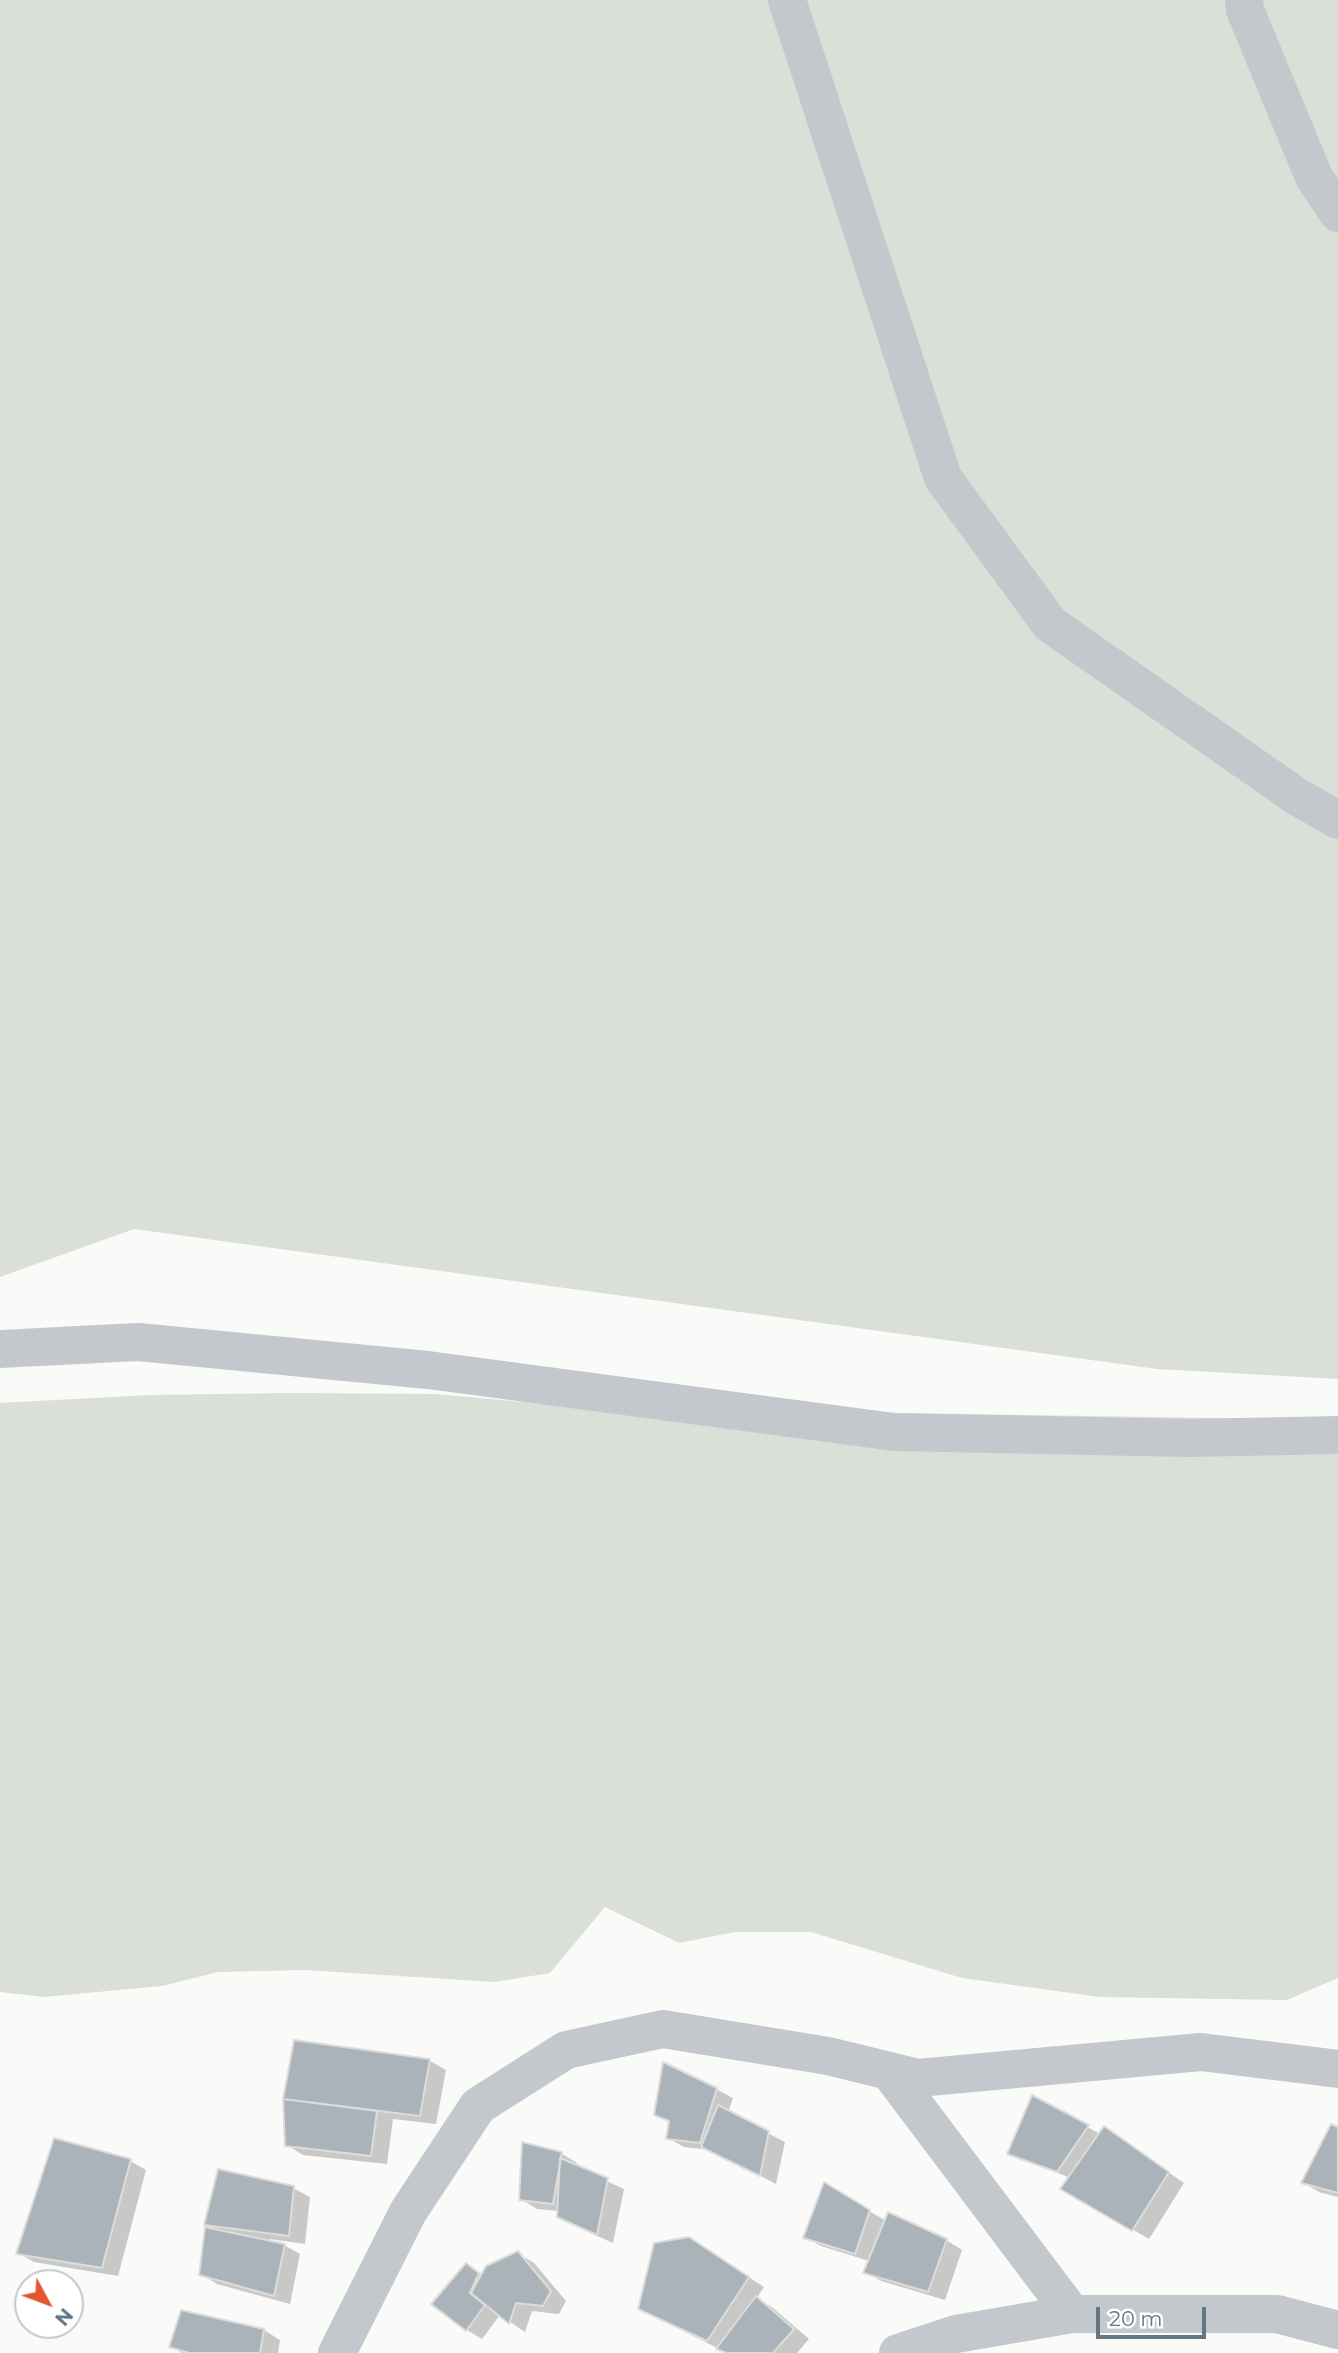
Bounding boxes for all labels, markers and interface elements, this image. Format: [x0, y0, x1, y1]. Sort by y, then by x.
north arrow [14, 2269, 84, 2339]
scale bar [1100, 2294, 1210, 2338]
text: N [50, 2303, 77, 2330]
text: 20 m [1109, 2306, 1163, 2331]

